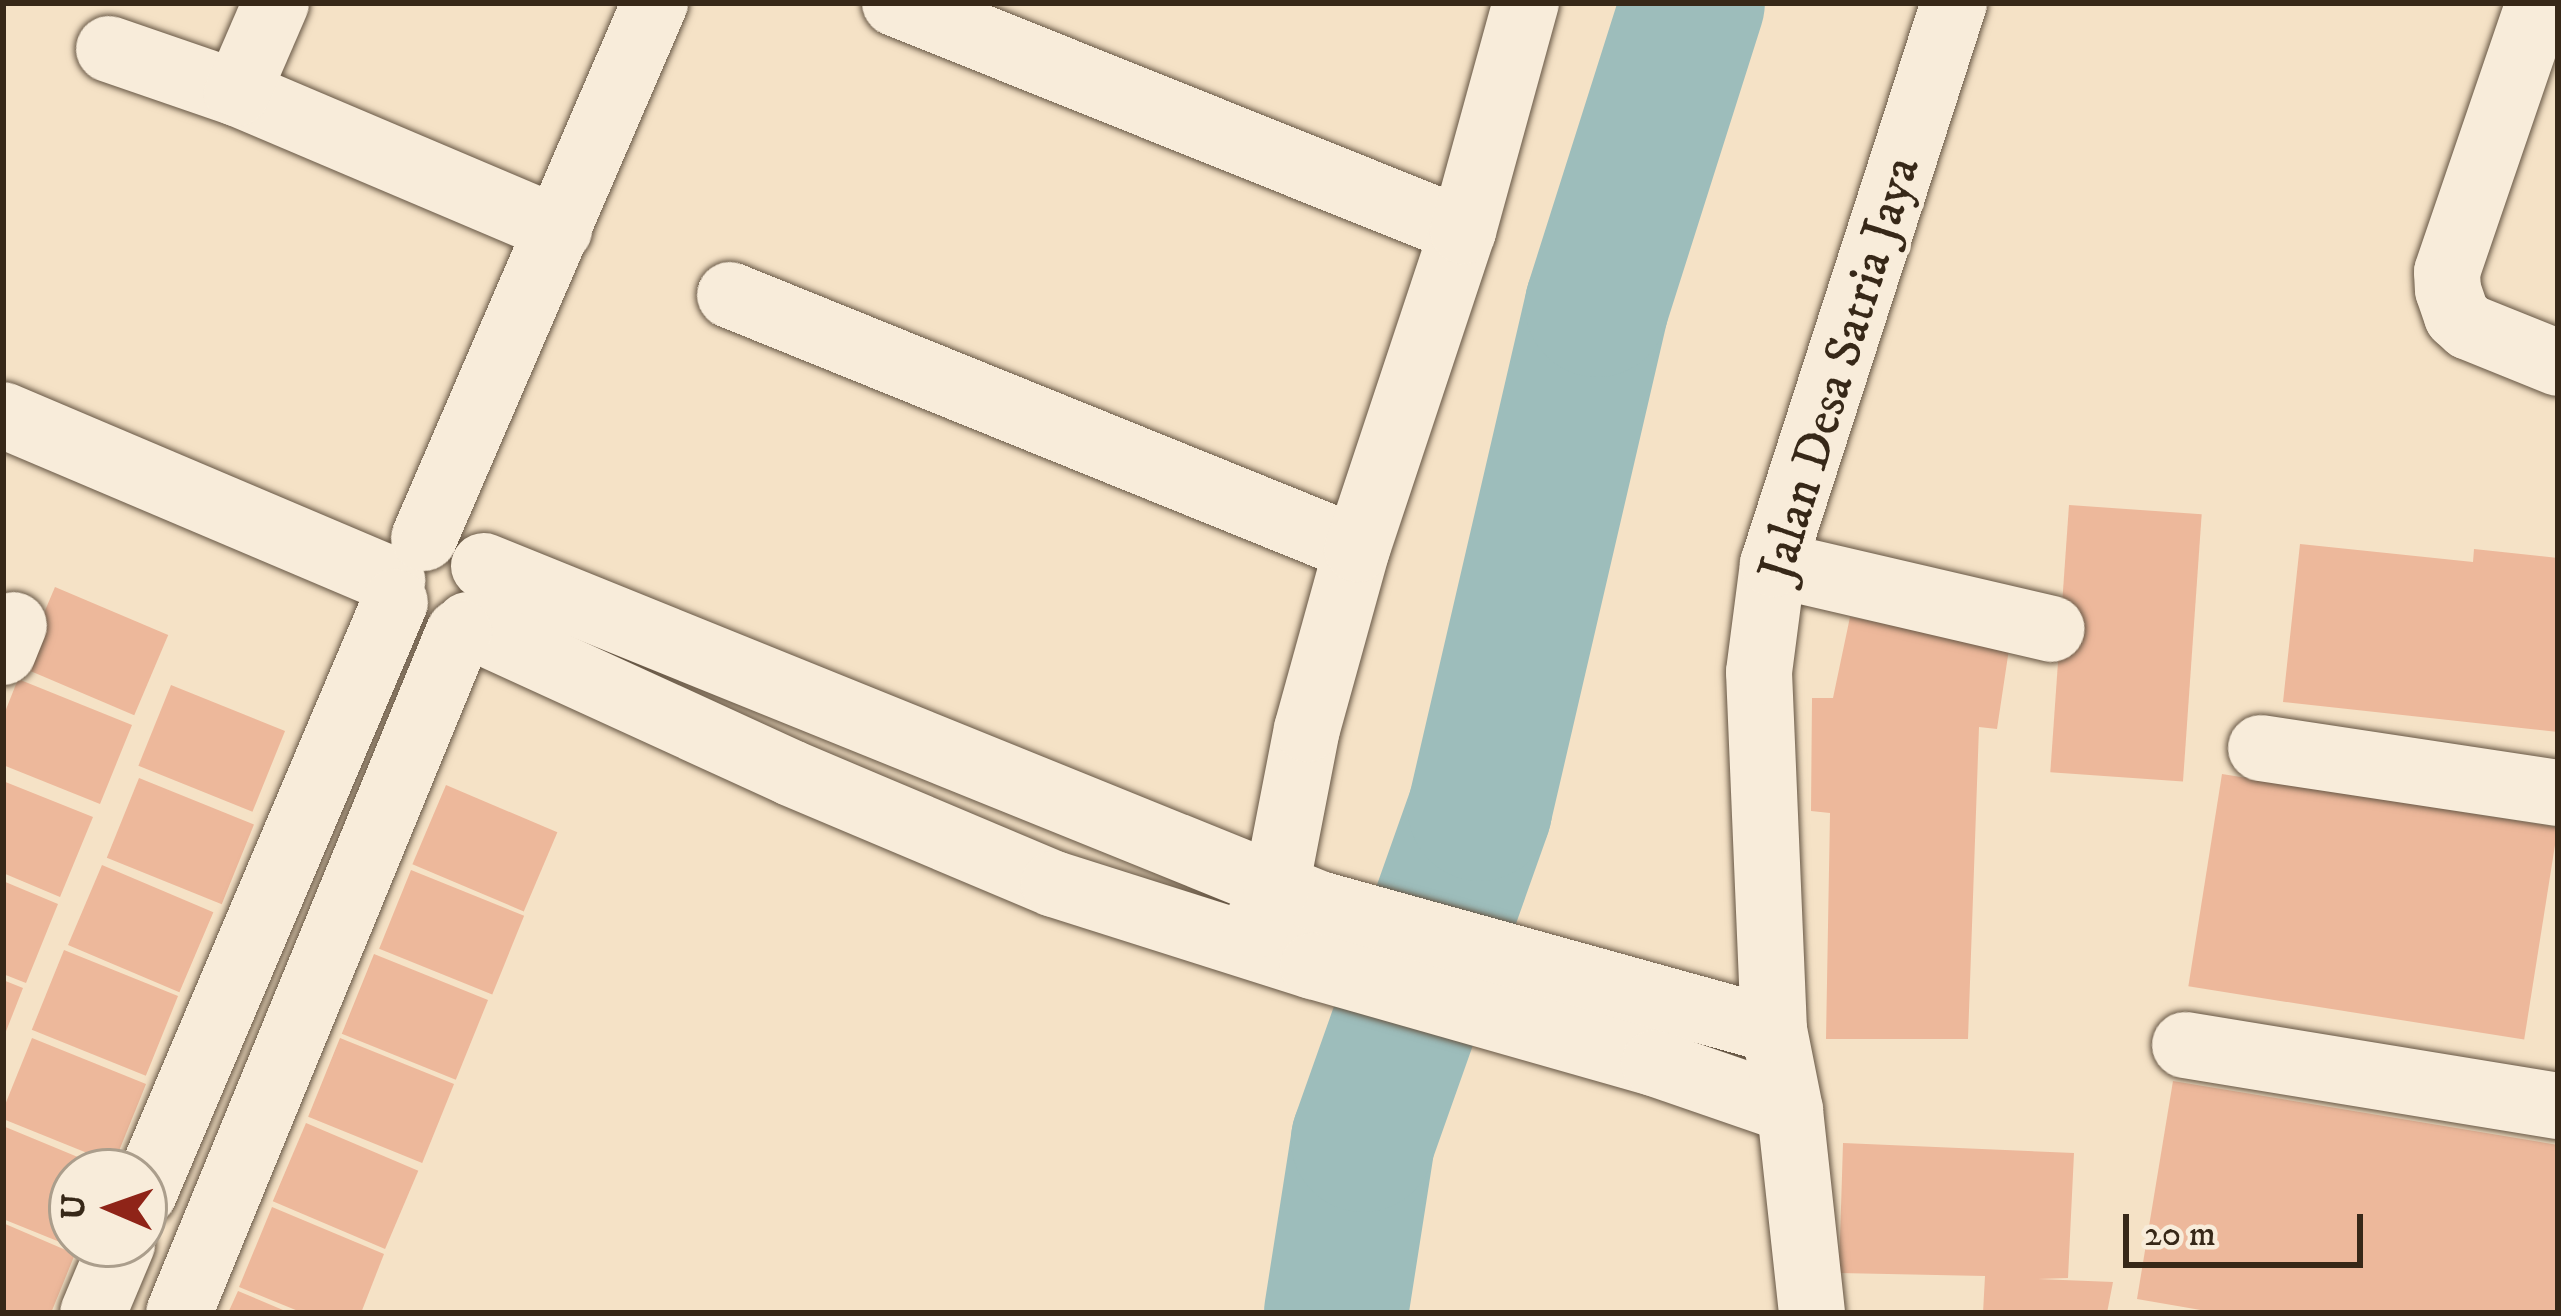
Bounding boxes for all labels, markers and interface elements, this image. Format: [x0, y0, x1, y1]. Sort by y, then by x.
street label: Jalan Desa Satria Jaya [1746, 150, 1934, 588]
north arrow [48, 1148, 168, 1268]
scale bar [2129, 1190, 2369, 1264]
text: U [54, 1193, 95, 1220]
text: 20 m [2144, 1212, 2216, 1257]

